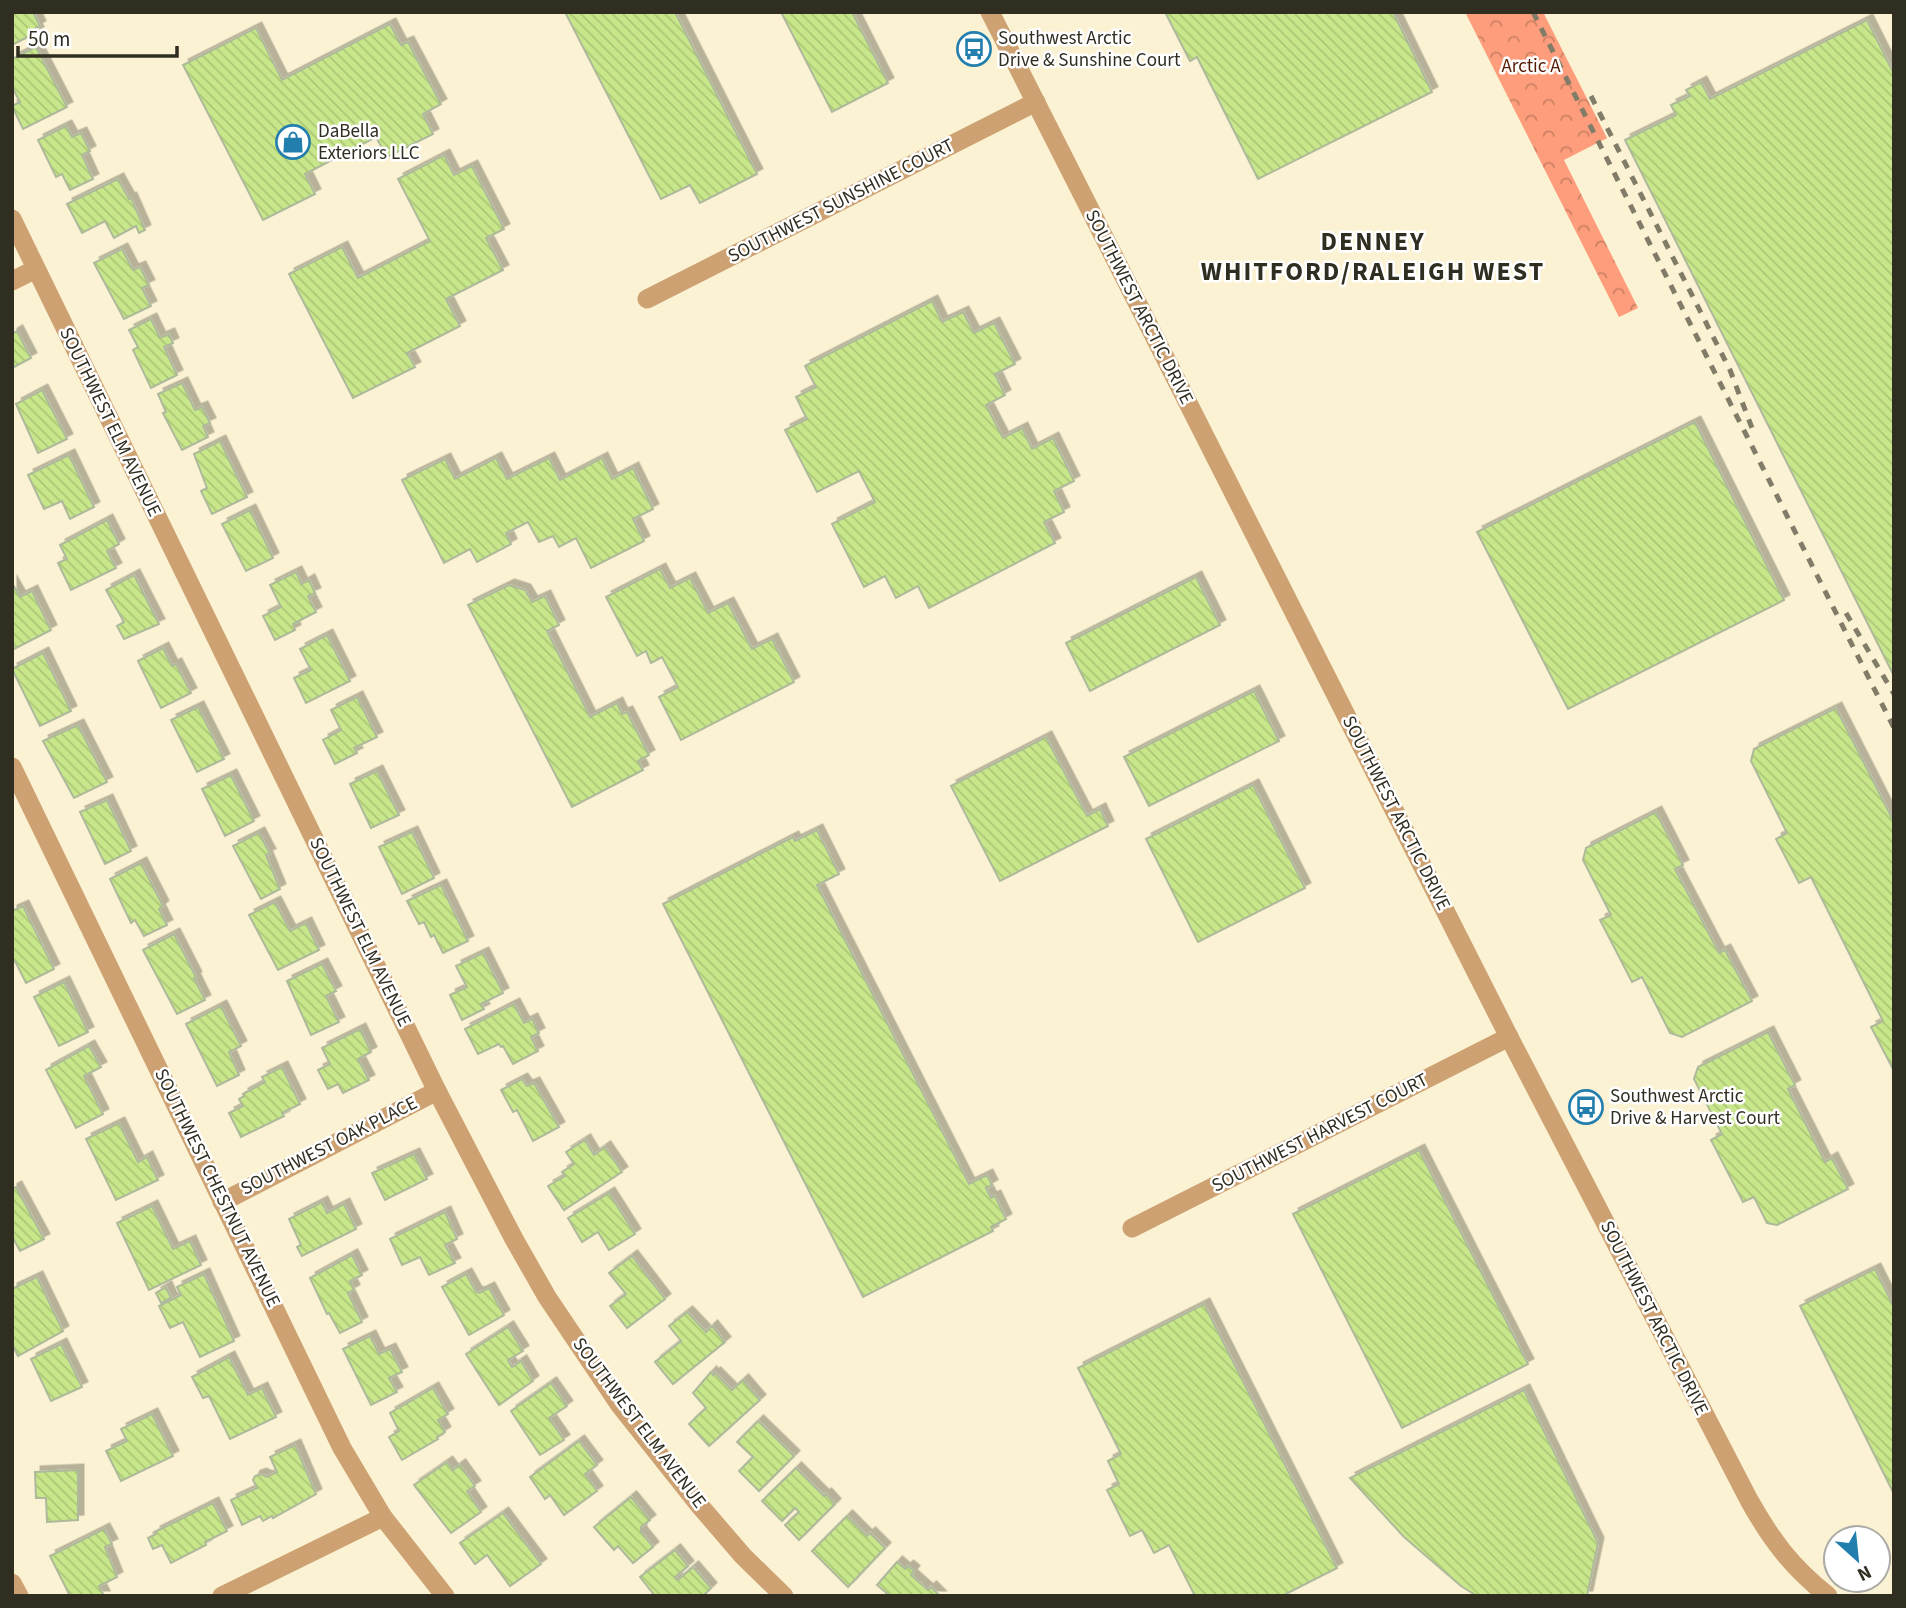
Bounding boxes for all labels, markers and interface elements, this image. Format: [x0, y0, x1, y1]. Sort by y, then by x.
scale bar [18, 14, 177, 58]
text: 50 m [28, 24, 70, 54]
place label: Southwest Arctic Drive & Sunshine Court [998, 25, 1181, 74]
bus stop icon: Southwest Arctic Drive & Sunshine Court [955, 30, 993, 68]
park label: Arctic A [1501, 53, 1561, 80]
place label: DaBella Exteriors LLC [318, 118, 420, 167]
shop icon: DaBella Exteriors LLC [274, 123, 312, 161]
street label: SOUTHWEST SUNSHINE COURT [723, 132, 959, 270]
street label: SOUTHWEST ARCTIC DRIVE [1078, 205, 1200, 409]
district label: DENNEY WHITFORD/RALEIGH WEST [1201, 223, 1545, 290]
street label: SOUTHWEST ELM AVENUE [52, 323, 168, 521]
street label: SOUTHWEST ARCTIC DRIVE [1335, 711, 1457, 915]
street label: SOUTHWEST ELM AVENUE [302, 833, 418, 1031]
street label: SOUTHWEST CHESTNUT AVENUE [147, 1064, 287, 1312]
street label: SOUTHWEST HARVEST COURT [1207, 1067, 1433, 1199]
place label: Southwest Arctic Drive & Harvest Court [1610, 1083, 1780, 1132]
bus stop icon: Southwest Arctic Drive & Harvest Court [1567, 1088, 1605, 1126]
street label: SOUTHWEST OAK PLACE [236, 1090, 422, 1202]
street label: SOUTHWEST ARCTIC DRIVE [1593, 1216, 1715, 1420]
street label: SOUTHWEST ELM AVENUE [566, 1332, 712, 1514]
north arrow [1822, 1524, 1892, 1594]
text: N [1852, 1558, 1876, 1588]

